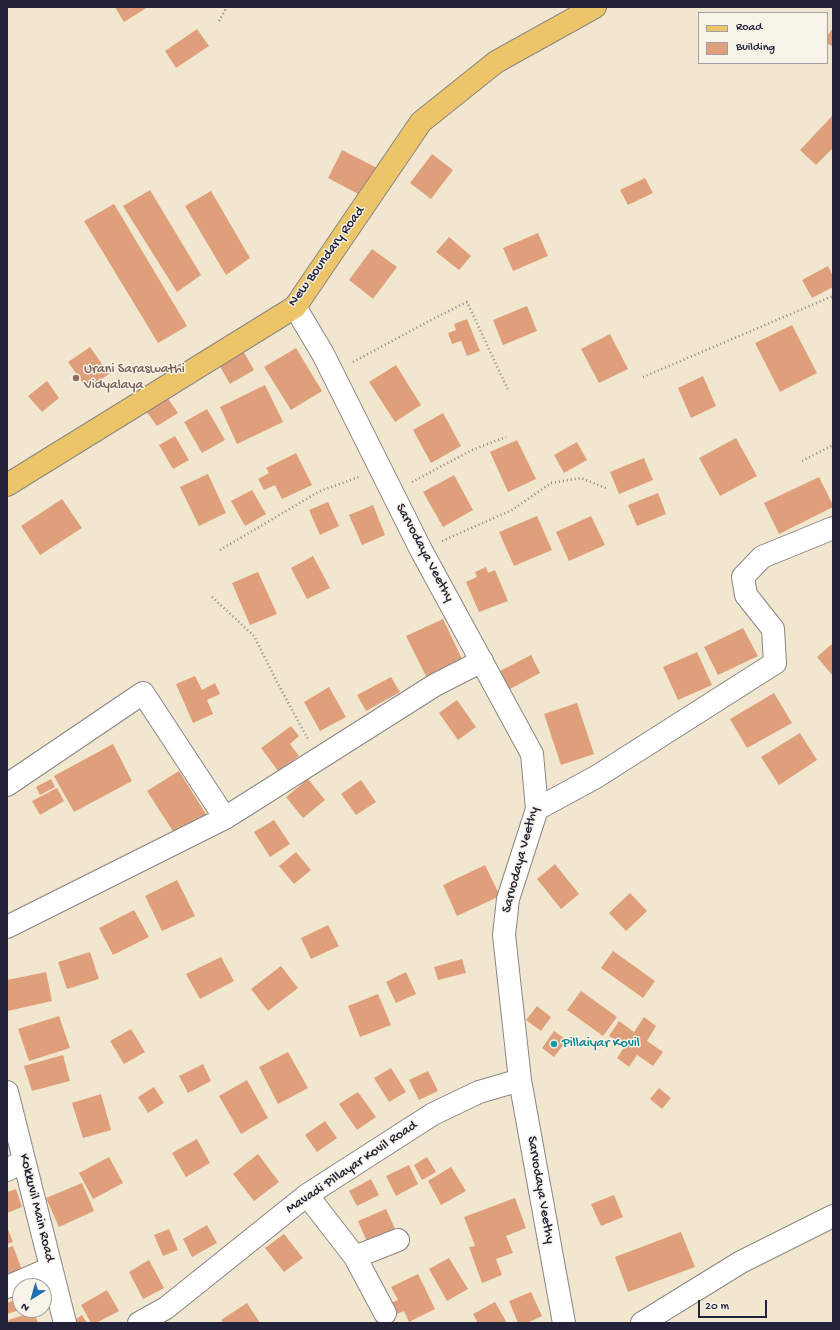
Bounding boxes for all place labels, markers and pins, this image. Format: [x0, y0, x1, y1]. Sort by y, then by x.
place label: Urani Saraswathi Vidyalaya [84, 362, 185, 394]
marker: Urani Saraswathi Vidyalaya [71, 373, 81, 383]
place label: Pillaiyar Kovil [562, 1036, 640, 1052]
marker: Pillaiyar Kovil [549, 1039, 559, 1049]

